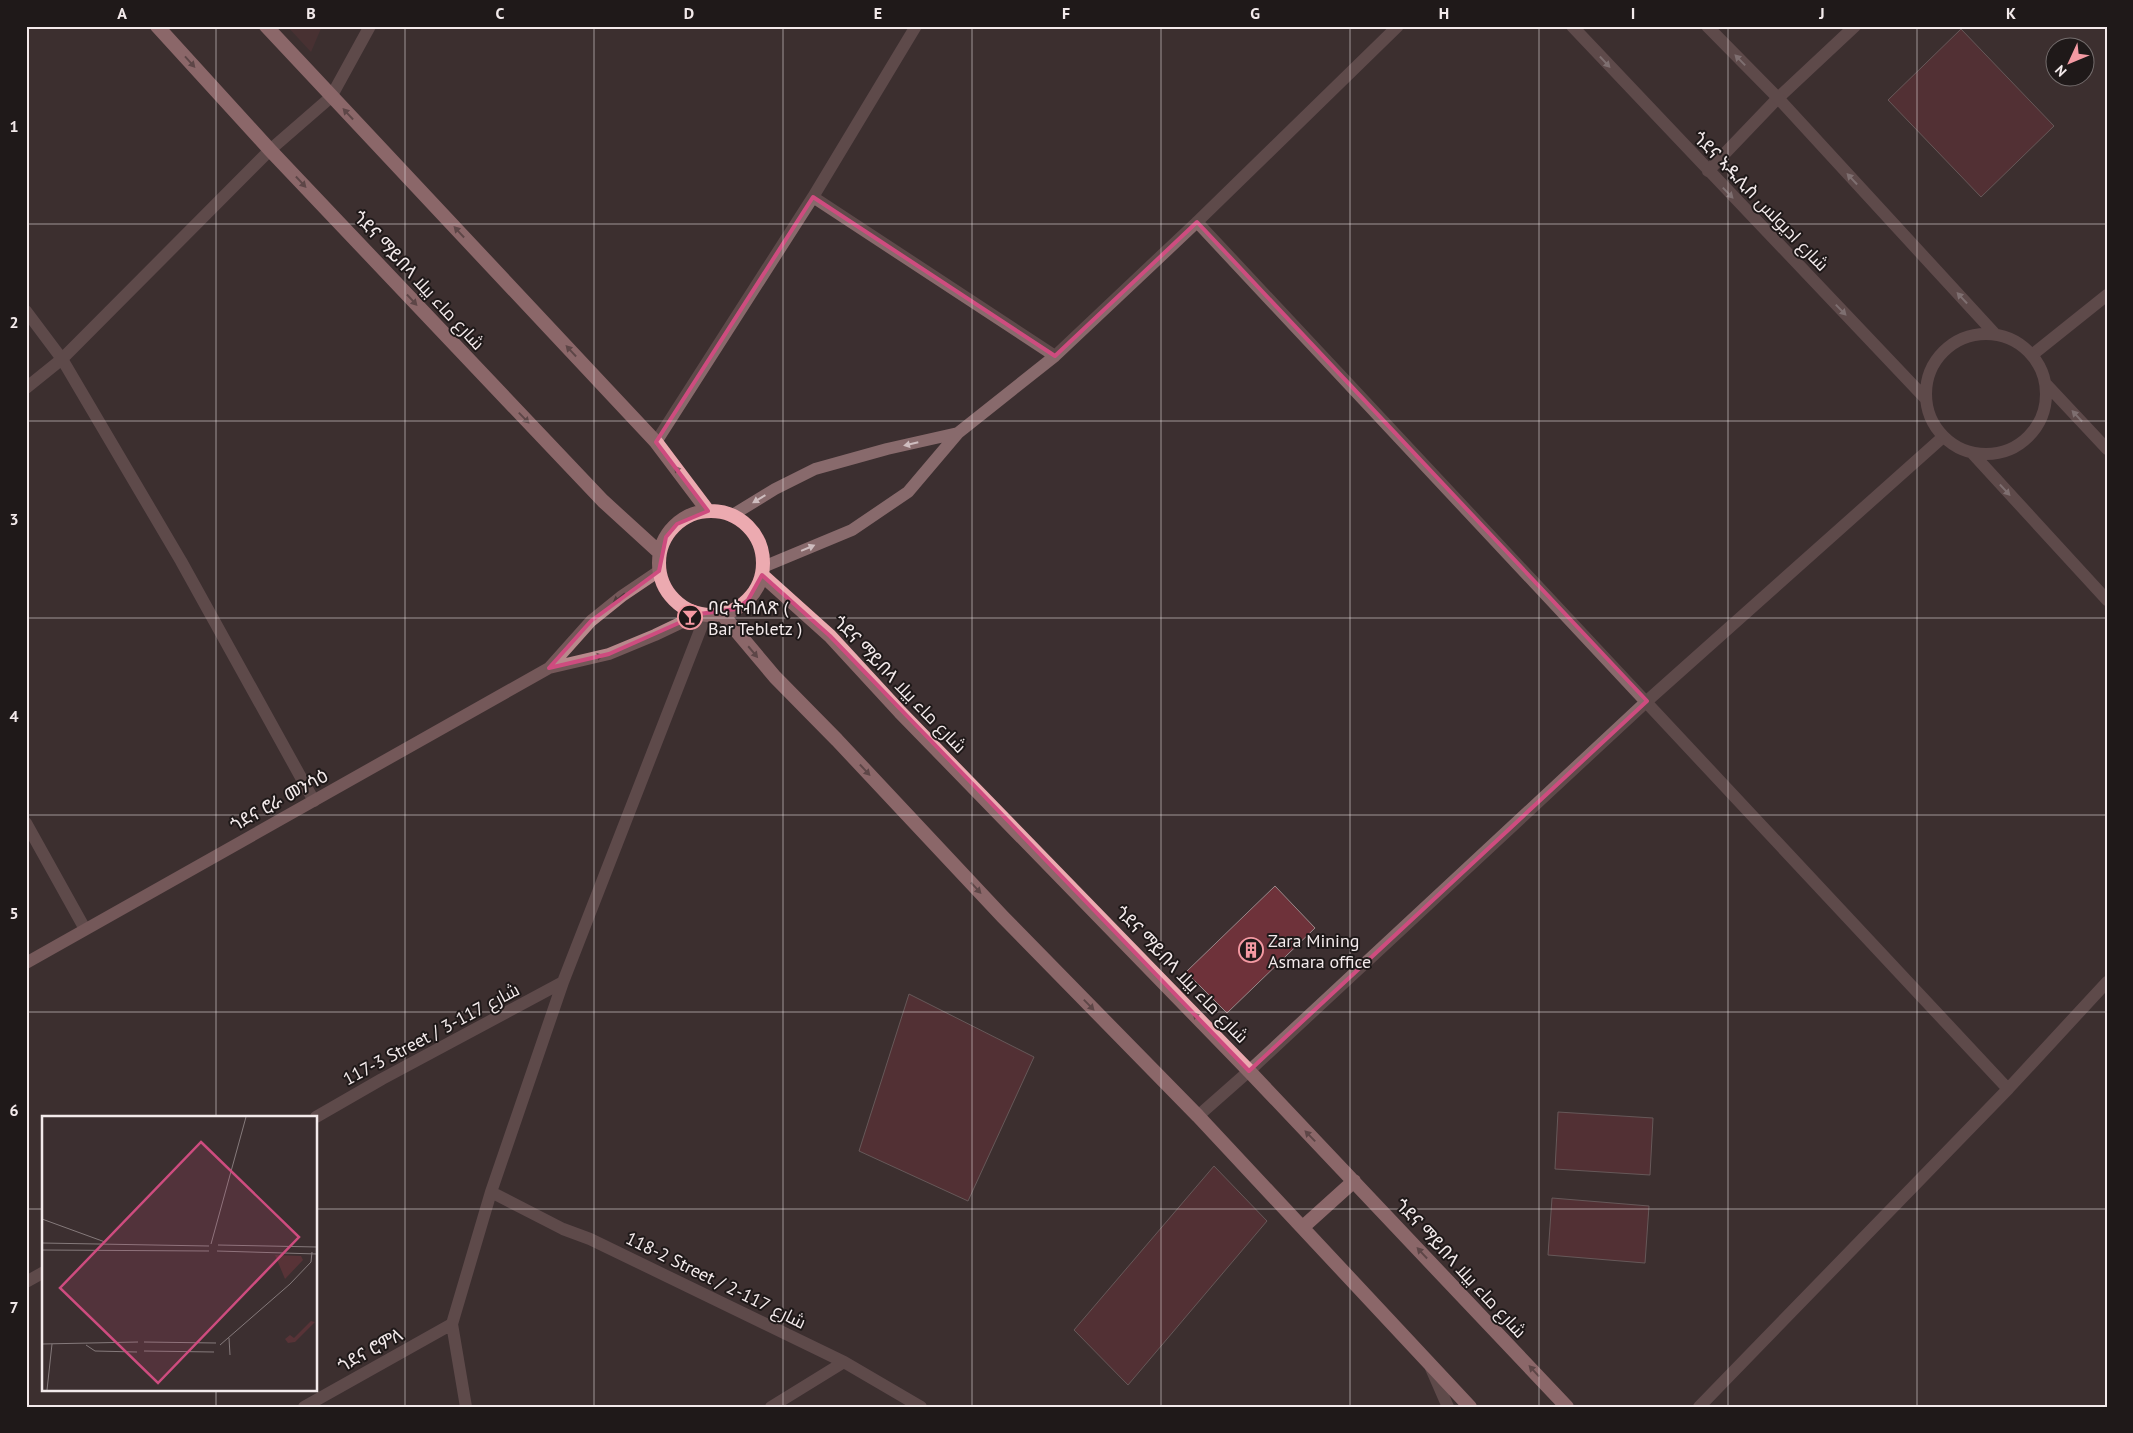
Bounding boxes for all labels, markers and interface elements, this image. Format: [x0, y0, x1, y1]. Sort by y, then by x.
text: A [117, 3, 127, 23]
text: B [306, 3, 316, 23]
text: C [496, 3, 505, 23]
text: D [684, 3, 694, 23]
text: E [874, 3, 882, 23]
text: F [1062, 3, 1070, 23]
text: G [1250, 3, 1260, 23]
text: H [1439, 3, 1449, 23]
text: I [1631, 3, 1635, 23]
text: J [1818, 3, 1825, 23]
text: K [2006, 3, 2016, 23]
north arrow [2046, 38, 2096, 88]
one-way arrow [1734, 54, 1746, 66]
one-way arrow [1599, 55, 1611, 67]
one-way arrow [184, 56, 196, 68]
text: N [2051, 61, 2070, 81]
one-way arrow [342, 109, 354, 121]
text: 1 [9, 116, 19, 136]
street label: ጎደና ኣዱሊስ شارع اديولس [1688, 126, 1834, 276]
one-way arrow [1846, 172, 1857, 185]
one-way arrow [295, 175, 307, 187]
one-way arrow [1722, 186, 1734, 198]
street label: ጎደና ማይበላ شارع ماء بيلا [348, 205, 490, 355]
one-way arrow [453, 227, 465, 239]
one-way arrow [406, 293, 418, 305]
one-way arrow [1956, 293, 1968, 305]
one-way arrow [1835, 304, 1847, 316]
text: 2 [9, 312, 19, 332]
one-way arrow [565, 345, 577, 357]
one-way arrow [518, 411, 530, 423]
one-way arrow [2071, 411, 2083, 423]
one-way arrow [903, 440, 918, 448]
one-way arrow [674, 465, 684, 479]
one-way arrow [2000, 483, 2011, 496]
one-way arrow [752, 494, 765, 503]
text: 3 [9, 509, 19, 529]
one-way arrow [801, 544, 815, 552]
one-way arrow [613, 593, 626, 604]
place label: ባር ትብለጽ ( Bar Tebletz ) [708, 596, 802, 640]
bar icon: ባር ትብለጽ ( Bar Tebletz ) [677, 604, 703, 630]
street label: ጎደና ማይበላ شارع ماء بيلا [828, 610, 972, 758]
one-way arrow [748, 645, 759, 658]
one-way arrow [589, 653, 604, 661]
text: 4 [9, 706, 19, 726]
street label: ጎደና ሮራ መንሳዕ [226, 764, 332, 836]
one-way arrow [859, 764, 871, 776]
one-way arrow [970, 882, 982, 894]
street label: ጎደና ማይበላ شارع ماء بيلا [1110, 900, 1254, 1048]
text: 5 [9, 903, 19, 923]
place label: Zara Mining Asmara office [1268, 929, 1371, 973]
building icon: Zara Mining Asmara office [1238, 937, 1264, 963]
street label: 117-3 Street / شارع 117-3 [339, 978, 524, 1091]
one-way arrow [1083, 999, 1095, 1011]
one-way arrow [1192, 1012, 1204, 1024]
text: 6 [9, 1100, 19, 1120]
inset map [42, 1116, 318, 1390]
one-way arrow [1304, 1130, 1316, 1142]
street label: ጎደና ማይበላ شارع ماء بيلا [1390, 1193, 1532, 1343]
street label: 118-2 Street / شارع 117-2 [622, 1226, 810, 1335]
one-way arrow [1416, 1248, 1428, 1260]
text: 7 [9, 1297, 19, 1317]
street label: ጎደና ሮምለ [334, 1323, 407, 1377]
one-way arrow [1528, 1366, 1540, 1378]

